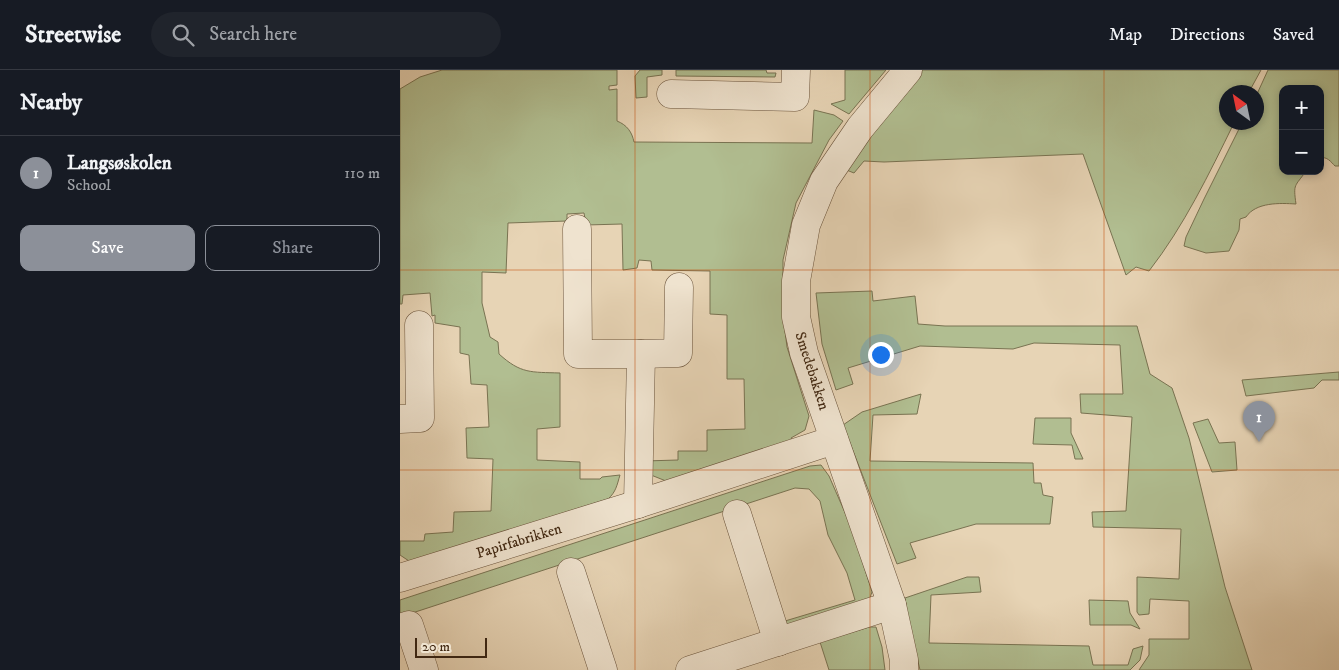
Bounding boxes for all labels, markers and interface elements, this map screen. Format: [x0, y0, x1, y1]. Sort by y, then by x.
search box [151, 12, 501, 57]
text: Streetwise [25, 20, 121, 50]
icon: search [169, 21, 197, 49]
text: Search here [209, 23, 297, 46]
text: Map [1109, 24, 1142, 46]
text: Directions [1170, 24, 1245, 46]
text: Saved [1273, 24, 1314, 46]
north arrow [1219, 85, 1264, 130]
map controls [1279, 85, 1324, 175]
button: + [1279, 85, 1324, 130]
text: Nearby [20, 90, 82, 116]
button: − [1279, 130, 1324, 175]
text: Langsøskolen [67, 152, 172, 175]
text: 1 [33, 163, 39, 183]
text: 110 m [344, 163, 380, 183]
text: School [67, 175, 111, 195]
button: Save [20, 225, 195, 271]
button: Share [205, 225, 380, 271]
street label: Smedebakken [790, 329, 834, 413]
your location [868, 342, 894, 368]
pin: 1 [1243, 401, 1275, 442]
street label: Papirfabrikken [474, 519, 564, 563]
scale bar [415, 635, 488, 658]
text: 20 m [422, 638, 450, 656]

